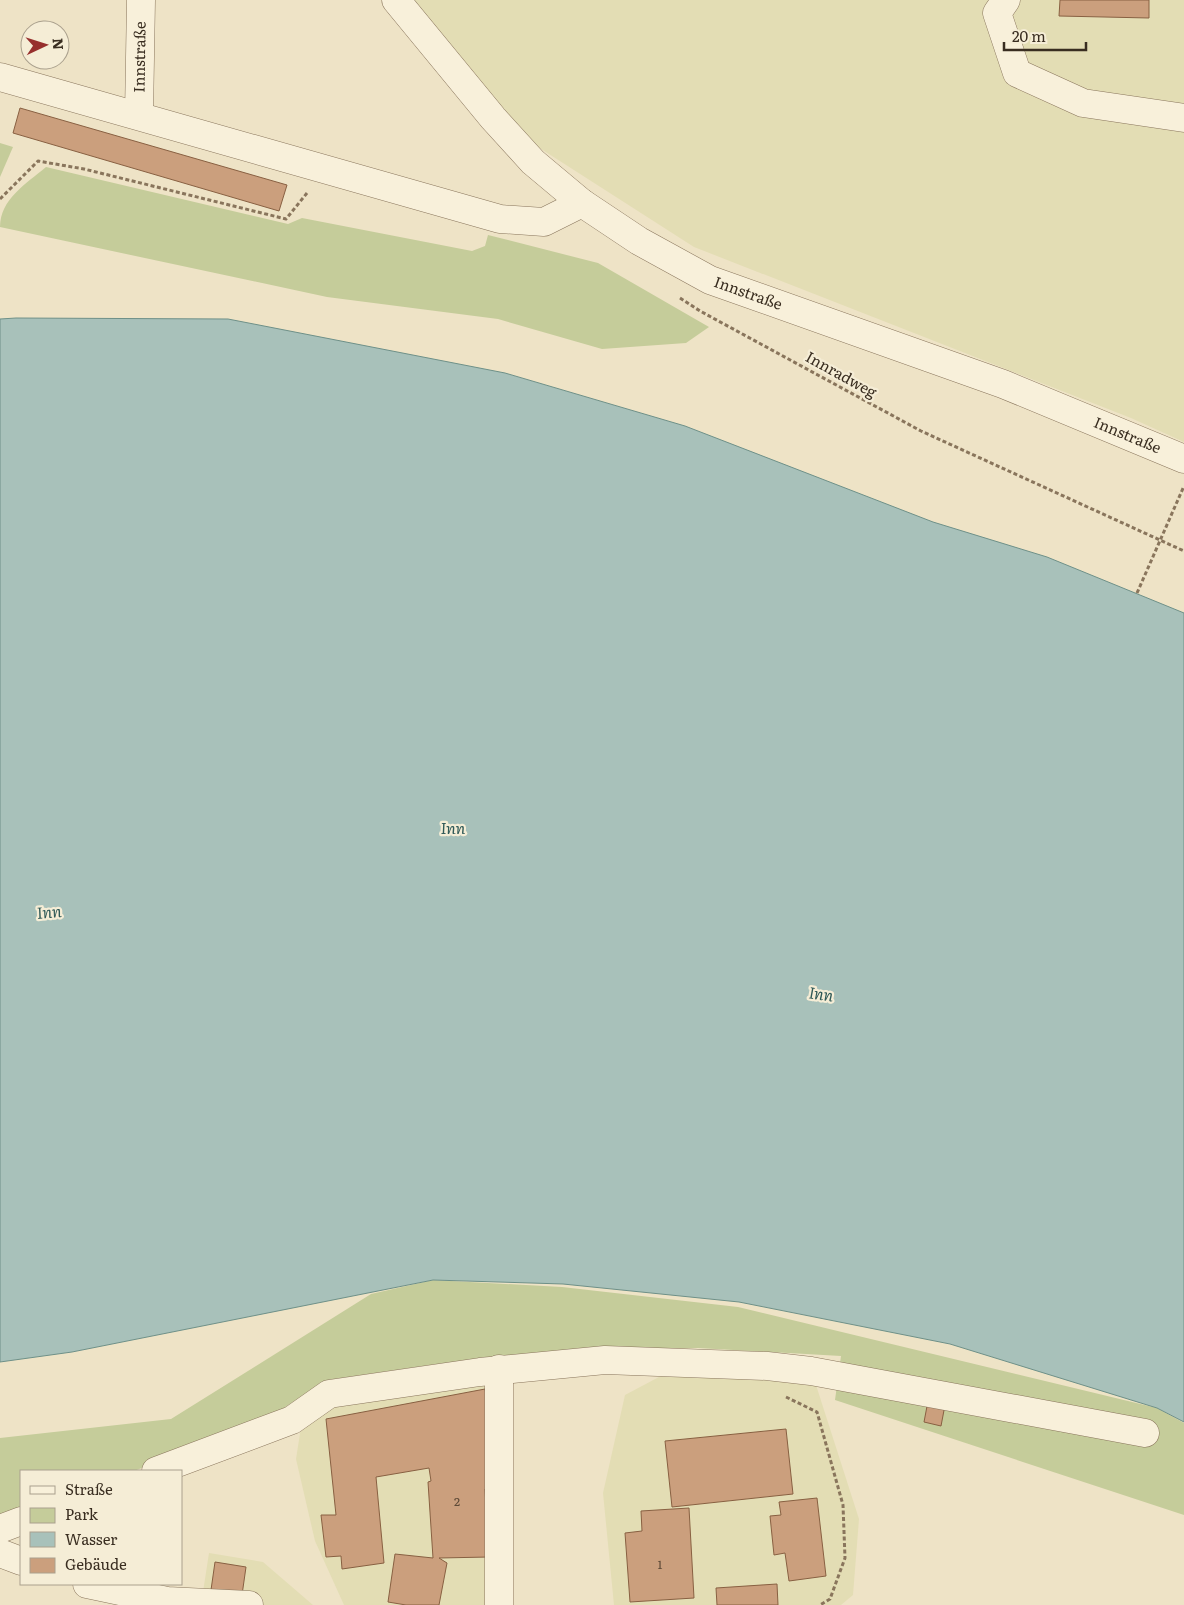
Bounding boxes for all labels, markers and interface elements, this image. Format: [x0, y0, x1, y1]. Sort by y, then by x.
north arrow [20, 20, 70, 70]
scale bar [1004, 20, 1086, 52]
street label: Innstraße [126, 21, 151, 93]
text: 20 m [1012, 24, 1046, 47]
text: N [49, 37, 69, 51]
street label: Innstraße [711, 269, 786, 315]
street label: Innradweg [802, 345, 882, 403]
street label: Innstraße [1090, 410, 1165, 458]
water label: Inn [441, 815, 466, 839]
water label: Inn [36, 898, 63, 924]
water label: Inn [807, 979, 836, 1007]
legend [20, 1470, 182, 1585]
text: Straße [65, 1477, 113, 1500]
house number: 2 [454, 1492, 460, 1510]
text: Park [65, 1502, 99, 1525]
text: Wasser [65, 1527, 117, 1550]
text: Gebäude [65, 1552, 127, 1575]
house number: 1 [658, 1555, 663, 1573]

